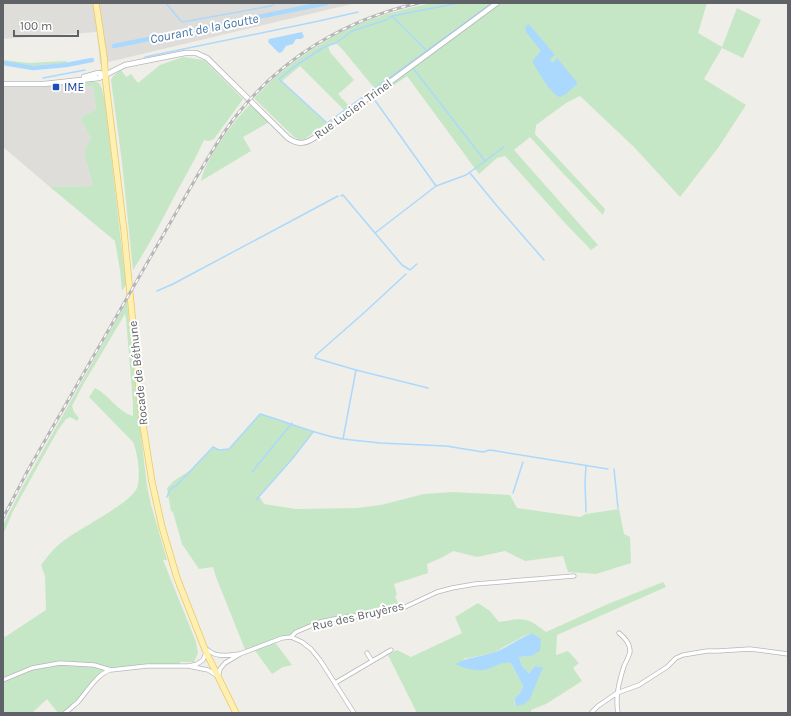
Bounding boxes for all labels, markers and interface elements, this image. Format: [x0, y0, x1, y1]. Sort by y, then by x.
water label: Courant de la Goutte [149, 11, 260, 46]
scale bar [14, 12, 78, 38]
text: 100 m [20, 19, 52, 33]
street label: Rue Lucien Trinel [312, 76, 394, 142]
place label: IME [64, 80, 84, 94]
marker: IME [51, 82, 61, 92]
street label: Rocade de Béthune [126, 320, 150, 426]
street label: Rue des Bruyères [311, 599, 405, 633]

